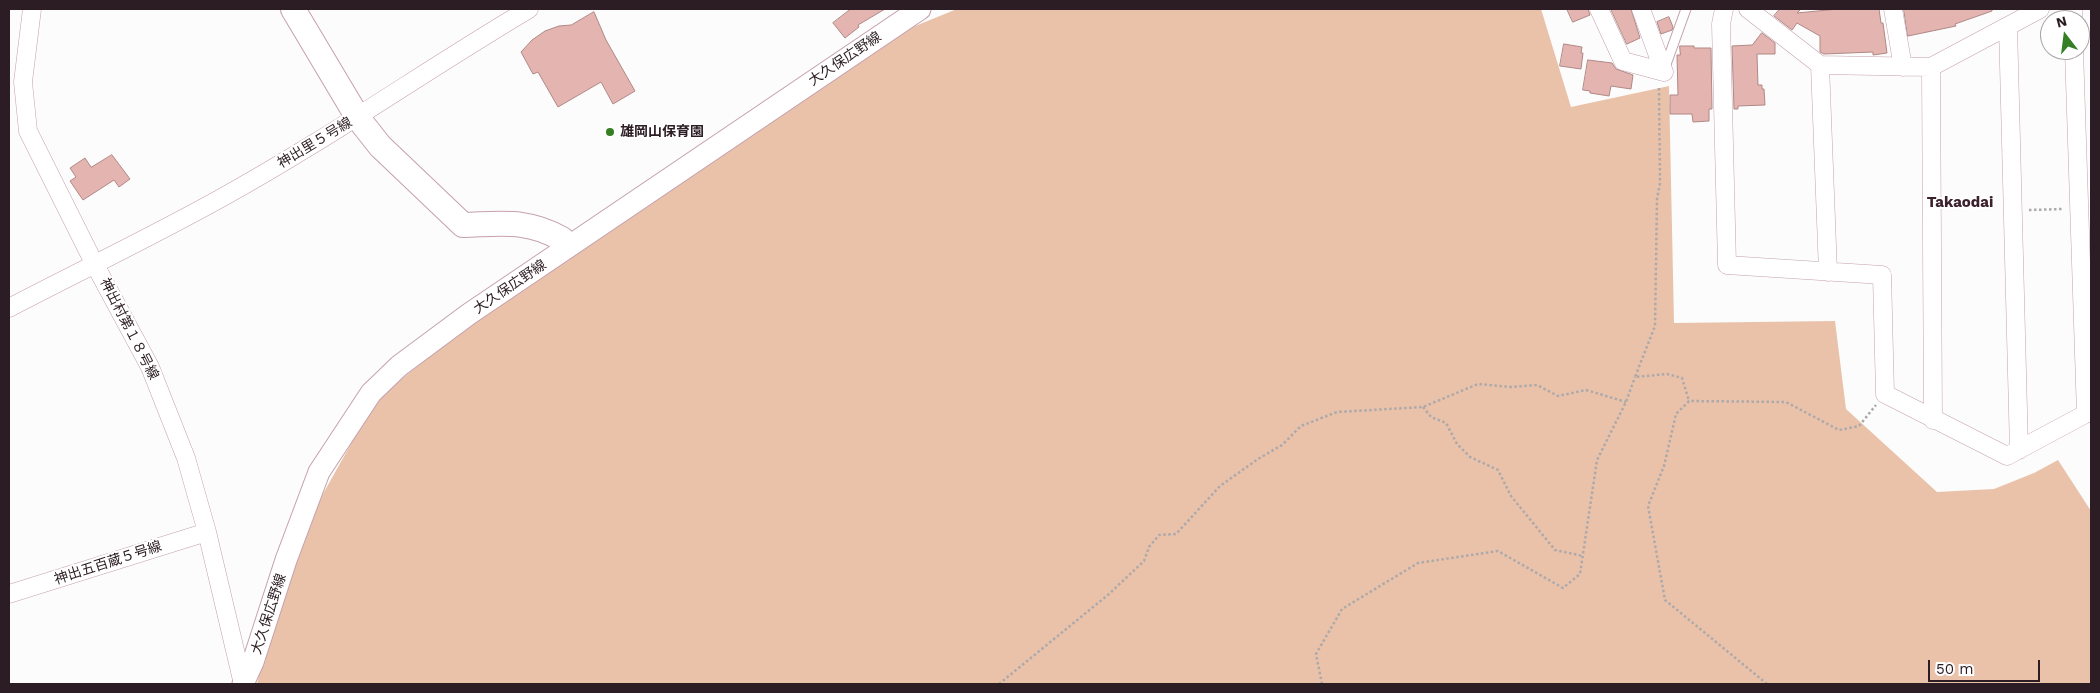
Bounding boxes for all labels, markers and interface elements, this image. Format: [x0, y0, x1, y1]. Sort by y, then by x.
north arrow [2040, 10, 2090, 60]
text: N [2054, 12, 2068, 31]
street label: 大久保広野線 [805, 29, 885, 89]
street label: 神出里５号線 [275, 114, 355, 172]
place label: 雄岡山保育園 [620, 124, 704, 140]
marker: 雄岡山保育園 [604, 126, 616, 138]
district label: Takaodai [1927, 194, 1993, 212]
street label: 大久保広野線 [470, 257, 550, 317]
street label: 神出村第１８号線 [96, 275, 162, 383]
street label: 神出五百蔵５号線 [52, 538, 164, 588]
street label: 大久保広野線 [248, 571, 290, 657]
scale bar [1930, 650, 2042, 682]
text: 50 m [1936, 660, 1973, 678]

